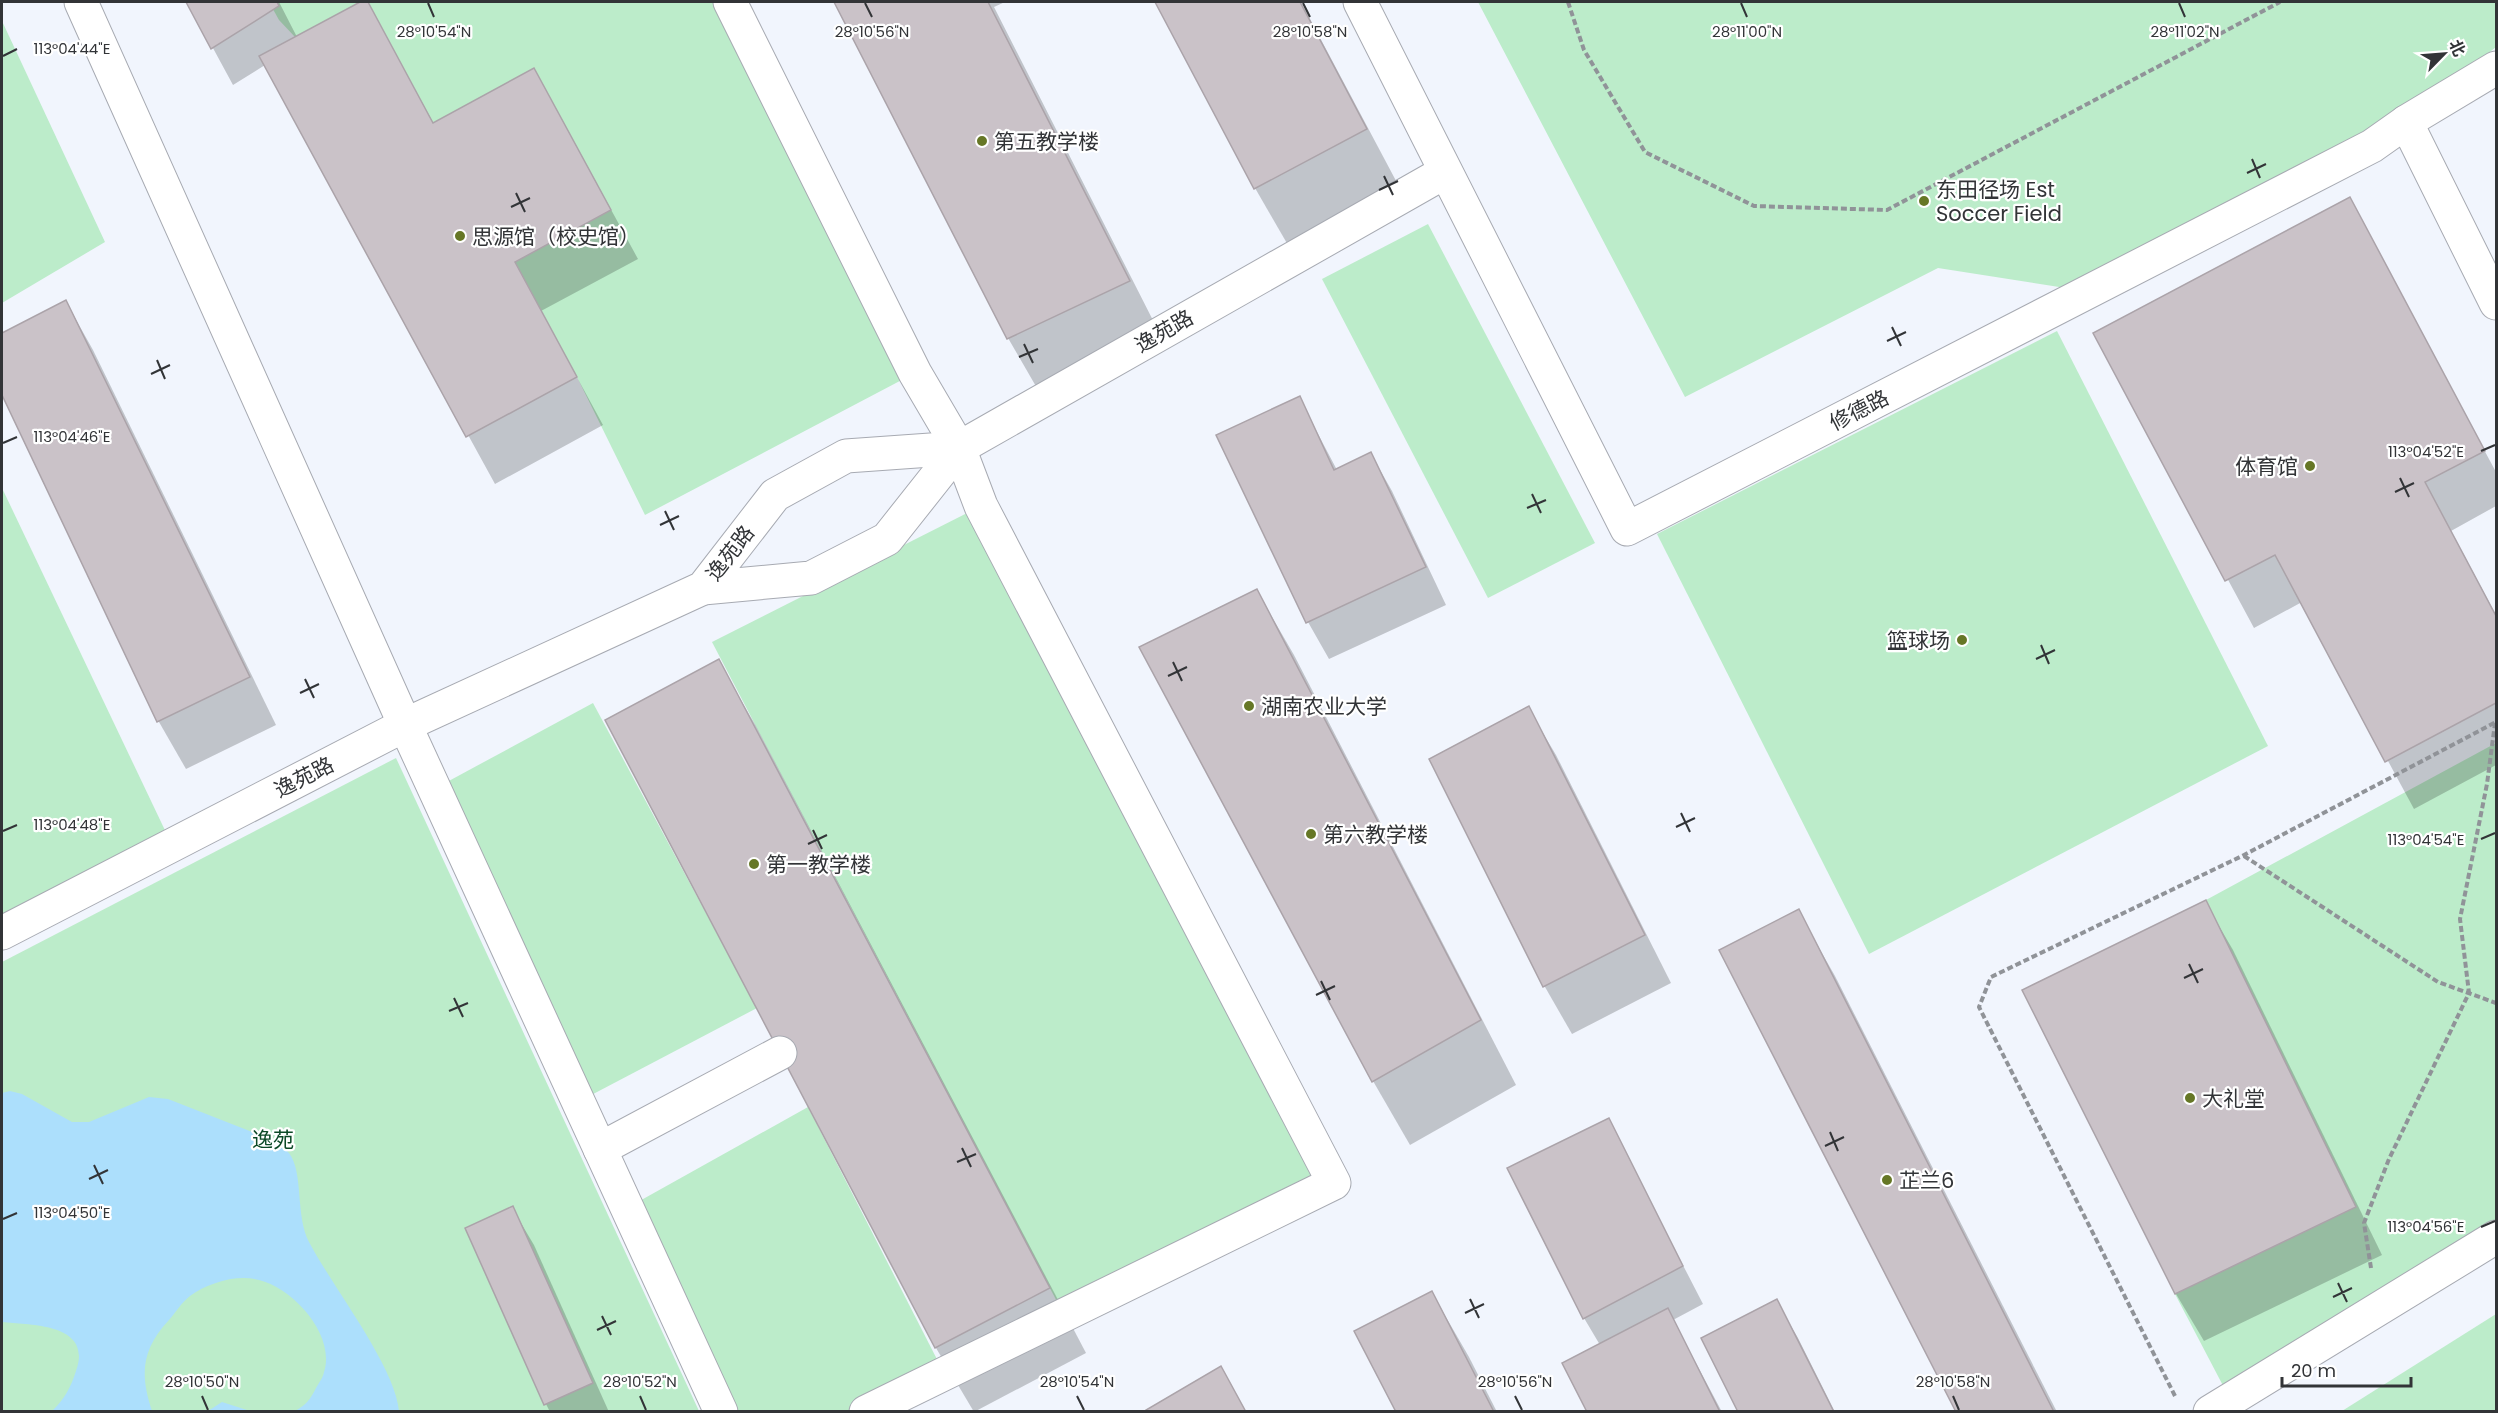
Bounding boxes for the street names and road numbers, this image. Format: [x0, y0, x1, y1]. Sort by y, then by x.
street label: 逸苑路 [1129, 303, 1199, 359]
street label: 修德路 [1824, 383, 1894, 437]
street label: 逸苑路 [699, 519, 761, 587]
street label: 逸苑路 [269, 750, 339, 804]

